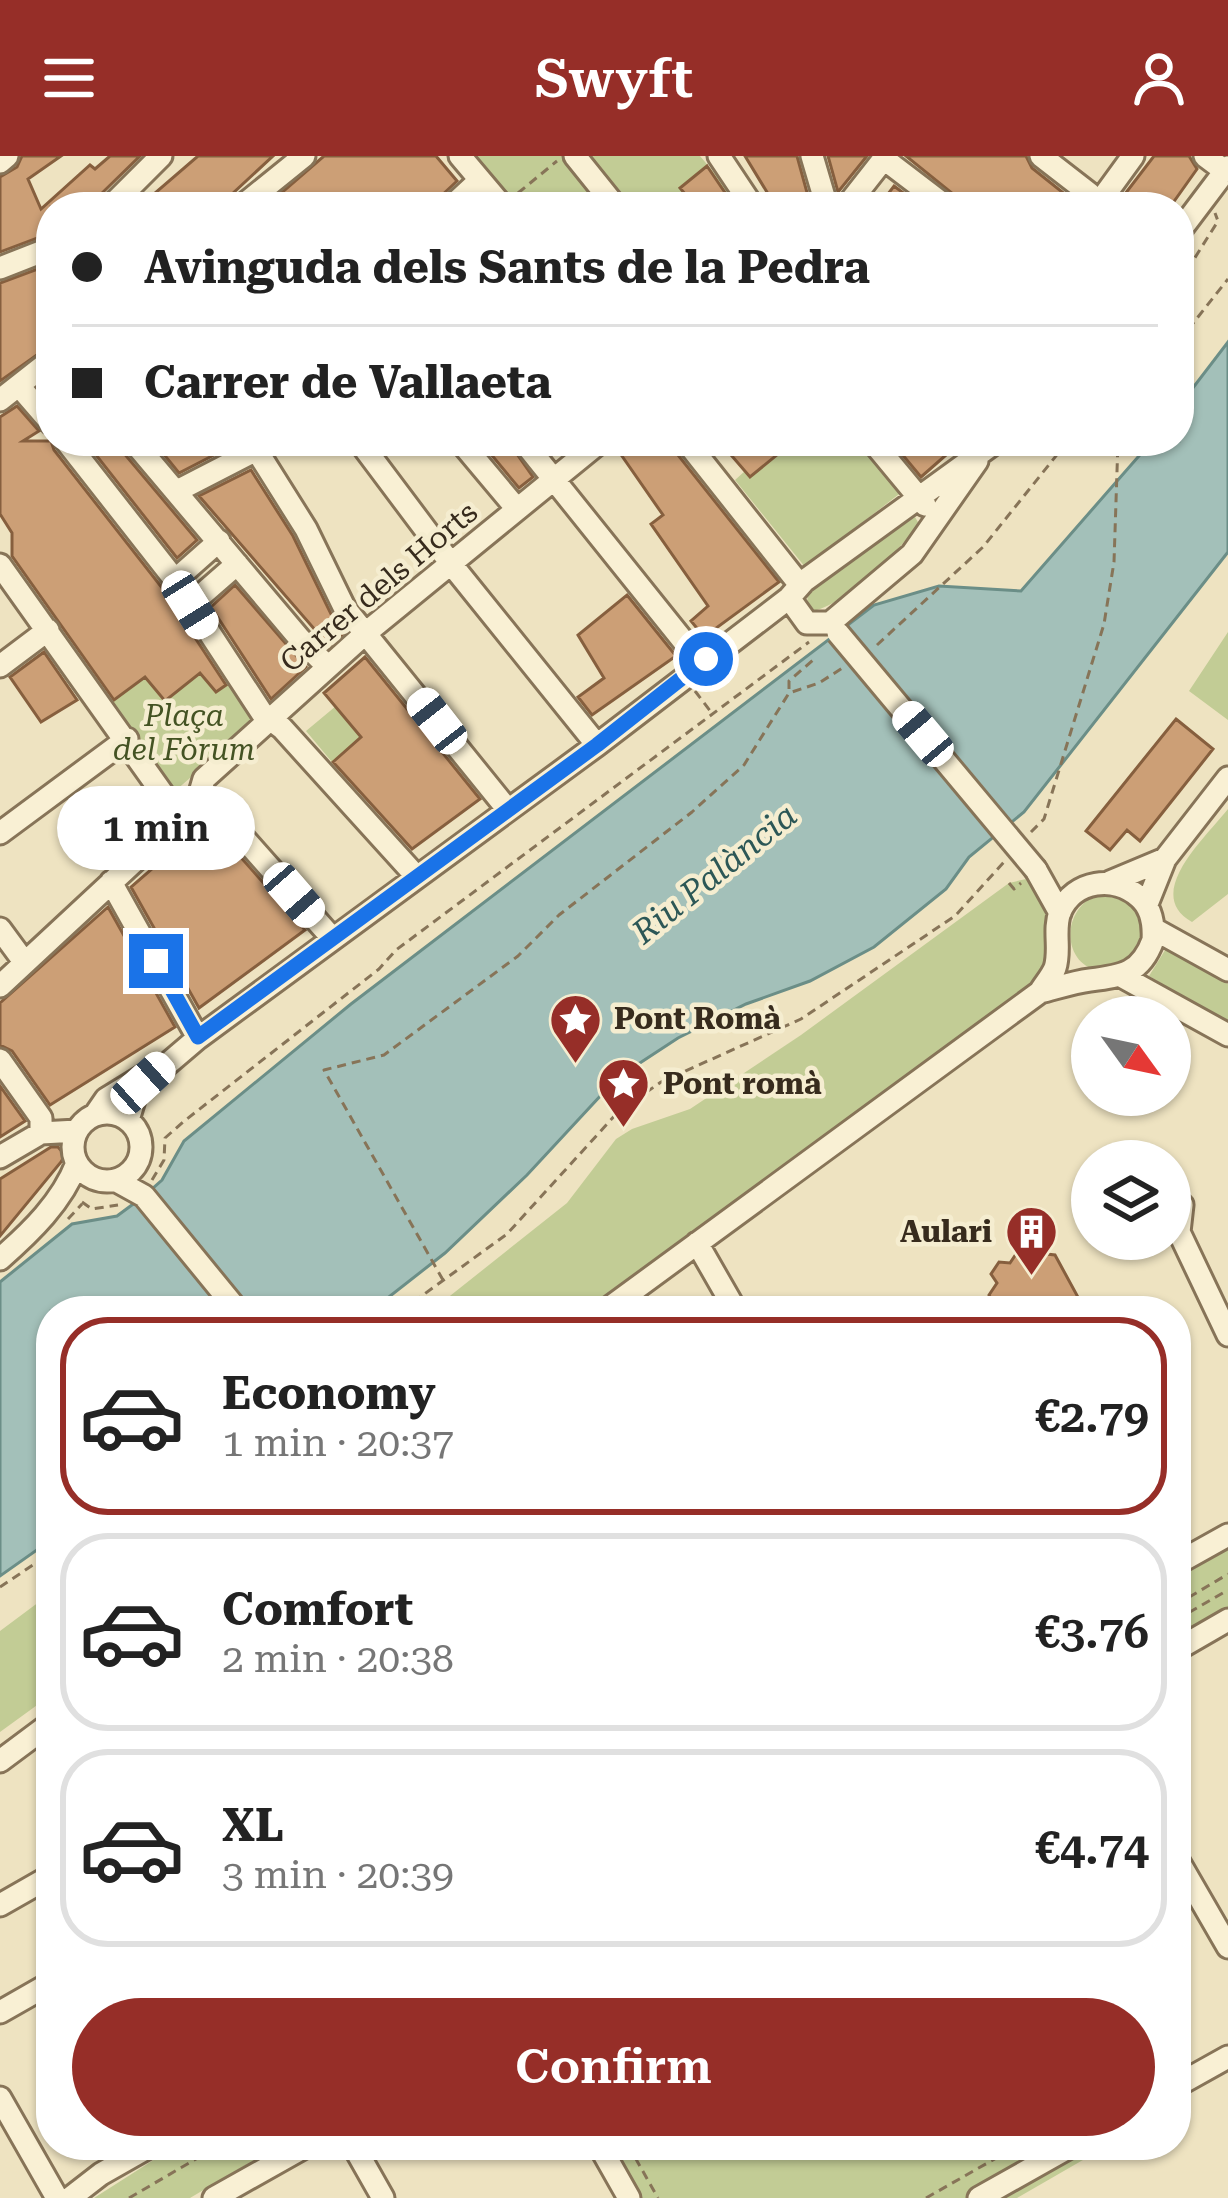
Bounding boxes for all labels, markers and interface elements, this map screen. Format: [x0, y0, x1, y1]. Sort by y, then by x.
icon: menu [36, 45, 102, 111]
icon: person [1126, 45, 1192, 111]
text: Swyft [535, 47, 693, 110]
text: Avinguda dels Sants de la Pedra [144, 241, 870, 294]
text: Carrer de Vallaeta [144, 356, 552, 409]
street label: Carrer dels Horts [273, 494, 484, 679]
car [156, 565, 224, 645]
route start [679, 632, 733, 686]
car [401, 682, 473, 760]
car [886, 695, 960, 773]
park label: Plaça del Fòrum [113, 698, 255, 767]
callout: 1 min [57, 787, 255, 871]
water label: Riu Palància [624, 795, 804, 952]
text: 1 min [102, 805, 210, 851]
car [257, 856, 331, 934]
route end [129, 934, 183, 988]
place icon: Pont Romà [547, 991, 603, 1065]
north arrow [1071, 996, 1191, 1116]
map controls [1071, 996, 1191, 1260]
place label: Pont Romà [614, 1001, 781, 1036]
car [104, 1046, 182, 1120]
place icon: Pont romà [596, 1056, 652, 1130]
place label: Pont romà [663, 1066, 822, 1101]
button: layers [1071, 1140, 1191, 1260]
building icon: Aulari [1003, 1204, 1059, 1278]
place label: Aulari [900, 1214, 992, 1249]
icon: car [78, 1362, 186, 1470]
text: Economy [222, 1367, 436, 1420]
text: €2.79 [1035, 1390, 1149, 1443]
text: 1 min · 20:37 [222, 1420, 454, 1466]
icon: car [78, 1578, 186, 1686]
text: Comfort [222, 1583, 413, 1636]
text: €3.76 [1035, 1606, 1149, 1659]
text: 2 min · 20:38 [222, 1636, 454, 1682]
icon: car [78, 1794, 186, 1902]
text: XL [222, 1799, 284, 1852]
text: €4.74 [1035, 1822, 1149, 1875]
text: 3 min · 20:39 [222, 1852, 454, 1898]
button: Confirm [72, 1998, 1155, 2136]

